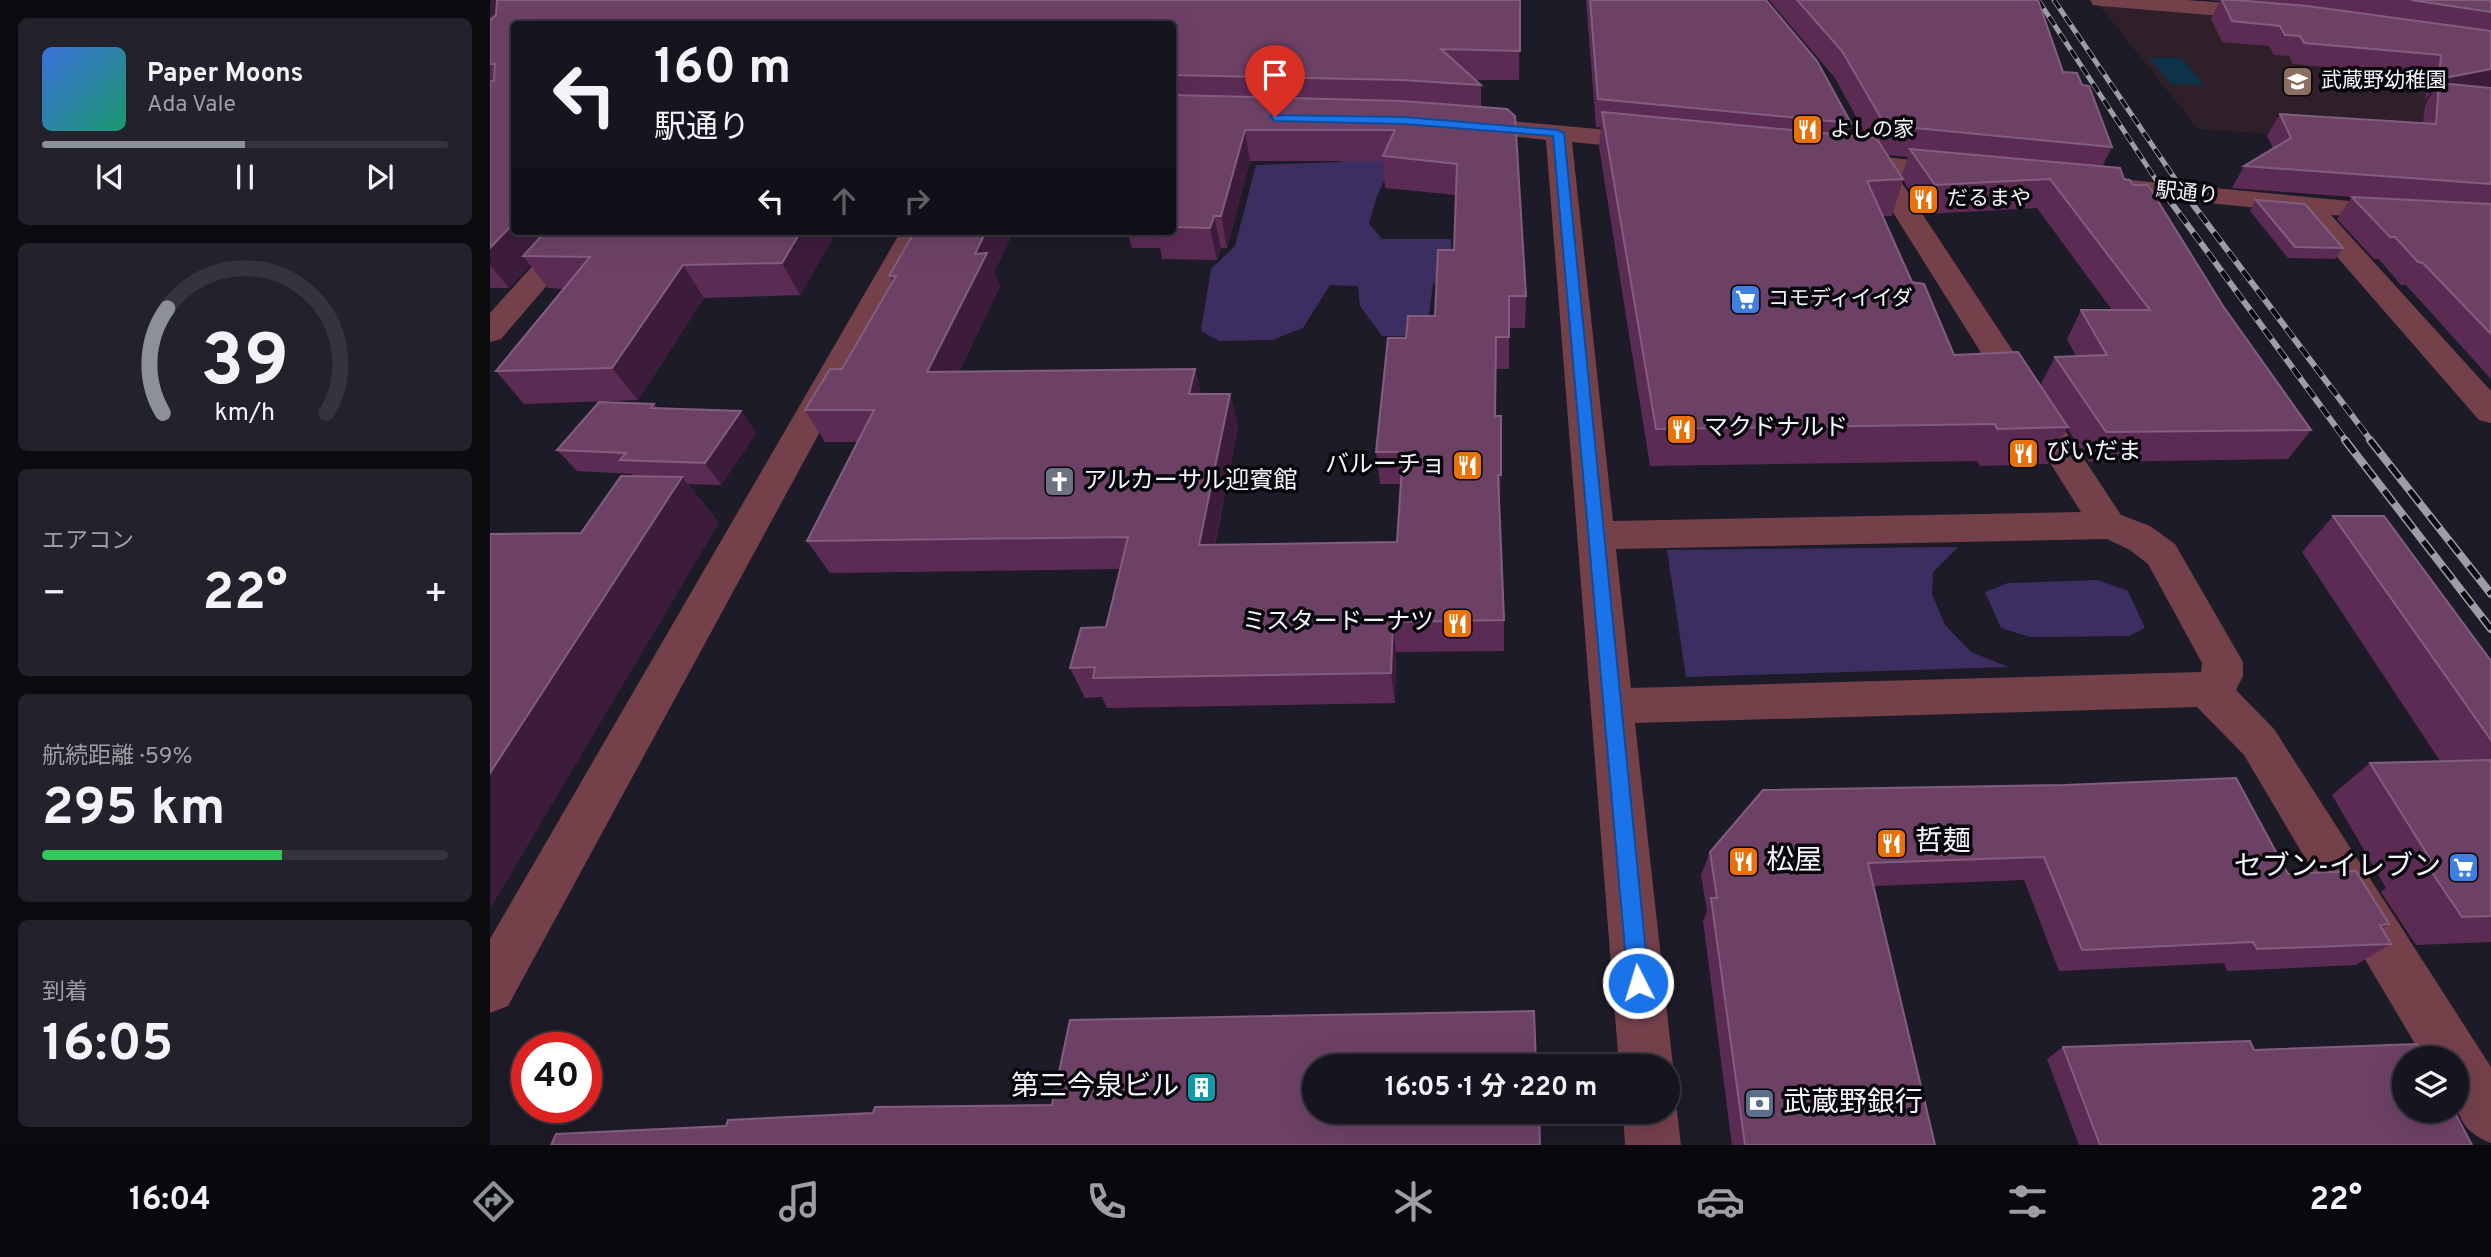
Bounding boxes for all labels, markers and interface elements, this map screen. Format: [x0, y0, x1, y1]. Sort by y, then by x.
text: 160 m [654, 39, 791, 101]
pin [1245, 45, 1305, 117]
icon: left [539, 49, 630, 140]
icon: arrive [1256, 56, 1294, 94]
text: Paper Moons [147, 58, 303, 91]
school or university icon: 武蔵野幼稚園 [2281, 64, 2315, 98]
place label: 武蔵野幼稚園 [2321, 68, 2447, 95]
text: Ada Vale [147, 91, 236, 120]
text: 駅通り [654, 109, 750, 149]
restaurant icon: よしの家 [1790, 113, 1824, 147]
place label: よしの家 [1830, 117, 1914, 144]
icon: previous [91, 158, 129, 196]
icon: pause [226, 158, 264, 196]
icon: next [361, 158, 399, 196]
street label: 駅通り [2154, 177, 2220, 211]
icon: left [752, 182, 790, 220]
icon: ahead [825, 182, 863, 220]
icon: right [898, 182, 936, 220]
restaurant icon: だるまや [1907, 182, 1941, 216]
place label: だるまや [1947, 186, 2031, 213]
supermarket icon: コモディイイダ [1728, 282, 1762, 316]
place label: コモディイイダ [1768, 286, 1913, 313]
text: 39 [201, 320, 289, 412]
text: km/h [215, 398, 275, 430]
restaurant icon: マクドナルド [1664, 412, 1698, 446]
place label: マクドナルド [1704, 414, 1848, 444]
restaurant icon: びいだま [2006, 436, 2040, 470]
place label: びいだま [2046, 438, 2142, 468]
restaurant icon: バルーチョ [1451, 449, 1485, 483]
place label: バルーチョ [1325, 451, 1445, 481]
church icon: アルカーサル迎賓館 [1043, 465, 1077, 499]
place label: アルカーサル迎賓館 [1083, 467, 1298, 497]
text: エアコン [42, 528, 134, 557]
text: 22° [202, 562, 288, 628]
text: − [42, 571, 67, 620]
text: + [423, 571, 448, 620]
restaurant icon: ミスタードーナツ [1440, 606, 1474, 640]
place label: ミスタードーナツ [1242, 608, 1434, 638]
text: 航続距離 · 59% [42, 743, 193, 772]
text: 295 km [42, 777, 225, 843]
place label: 哲麺 [1915, 825, 1971, 861]
restaurant icon: 哲麺 [1875, 826, 1909, 860]
place label: 松屋 [1766, 844, 1822, 880]
restaurant icon: 松屋 [1726, 845, 1760, 879]
place label: セブン-イレブン [2234, 850, 2441, 886]
supermarket icon: セブン-イレブン [2447, 851, 2481, 885]
position arrow [1601, 946, 1675, 1020]
text: 到着 [42, 979, 88, 1008]
text: 16:05 [42, 1013, 173, 1079]
speed limit sign: 40 [511, 1032, 602, 1123]
map controls [2392, 1046, 2469, 1123]
button: layers [2392, 1046, 2469, 1123]
place label: 第三今泉ビル [1011, 1070, 1179, 1106]
building icon: 第三今泉ビル [1185, 1071, 1219, 1105]
text: 16:05 · 1 分 · 220 m [1385, 1072, 1597, 1105]
place label: 武蔵野銀行 [1783, 1086, 1923, 1122]
bank icon: 武蔵野銀行 [1743, 1087, 1777, 1121]
icon: directions [469, 1177, 518, 1226]
icon: music [775, 1177, 824, 1226]
icon: phone [1082, 1177, 1131, 1226]
icon: climate [1389, 1177, 1438, 1226]
icon: car [1696, 1177, 1745, 1226]
icon: filters [2003, 1177, 2052, 1226]
text: 16:04 [129, 1181, 211, 1221]
text: 22° [2310, 1181, 2362, 1221]

